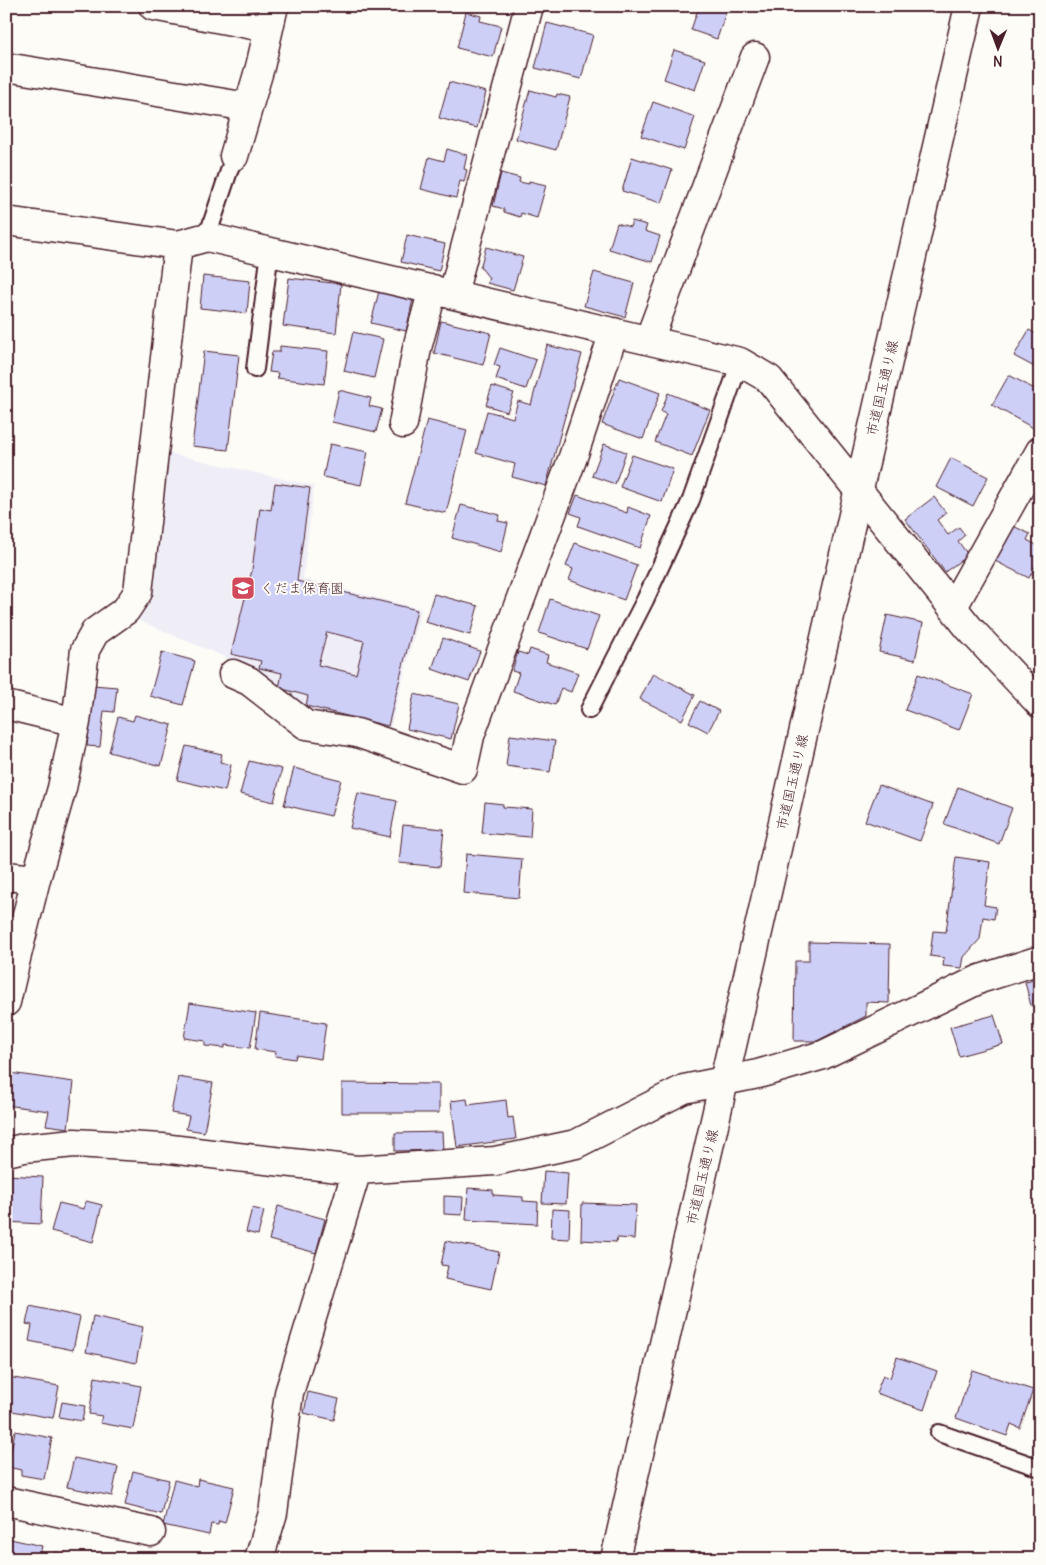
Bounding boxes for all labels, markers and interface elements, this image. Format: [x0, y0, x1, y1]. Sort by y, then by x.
north arrow [974, 22, 1024, 72]
text: N [993, 52, 1003, 70]
street label: 市道国玉通り線 [862, 338, 902, 438]
school or university icon: くだま保育園 [230, 575, 256, 601]
place label: くだま保育園 [260, 579, 344, 597]
street label: 市道国玉通り線 [772, 732, 812, 832]
street label: 市道国玉通り線 [682, 1127, 722, 1227]

